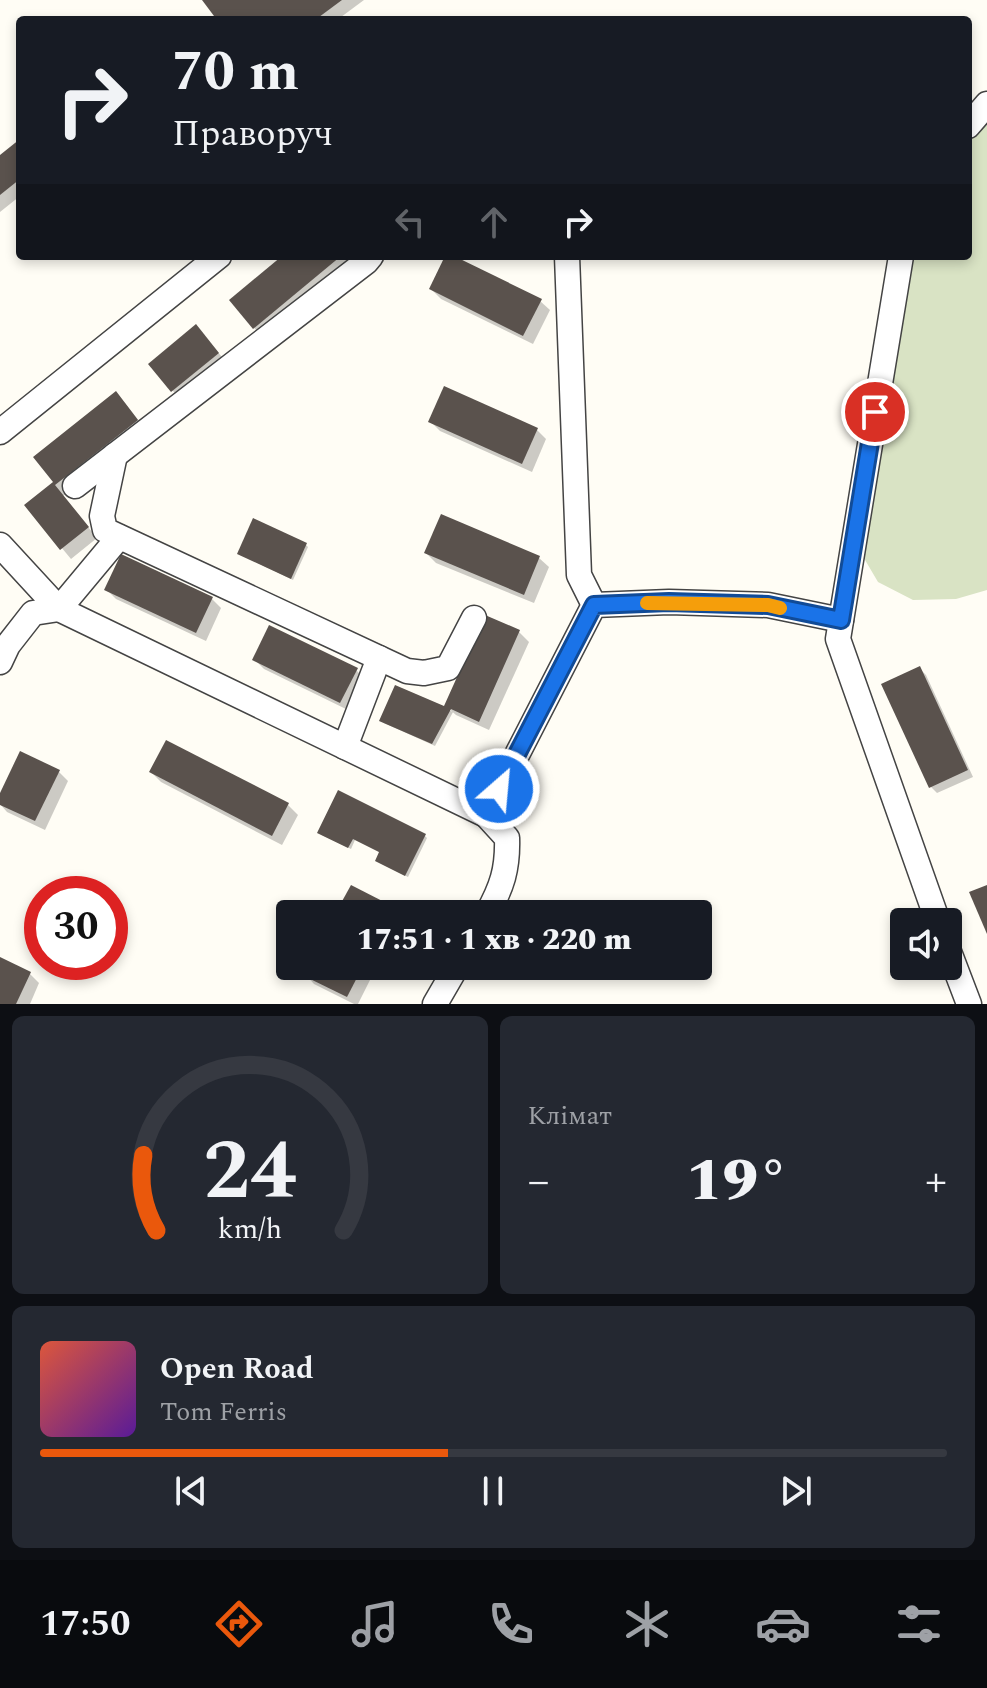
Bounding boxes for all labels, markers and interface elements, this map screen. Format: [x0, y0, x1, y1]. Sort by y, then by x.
text: 70 m [172, 30, 299, 115]
icon: right [40, 48, 144, 152]
text: Праворуч [172, 107, 333, 162]
icon: left [388, 200, 432, 244]
icon: ahead [472, 200, 516, 244]
icon: right [556, 200, 600, 244]
pin [841, 378, 909, 446]
icon: arrive [853, 390, 897, 434]
position arrow [457, 747, 541, 831]
speed limit sign: 30 [24, 876, 128, 980]
map controls [890, 908, 962, 980]
button: sound [890, 908, 962, 980]
text: 17:51 · 1 хв · 220 m [356, 917, 632, 963]
text: Клімат [528, 1096, 612, 1136]
text: 24 [203, 1109, 296, 1236]
text: 19° [686, 1135, 788, 1227]
text: − [528, 1148, 550, 1215]
text: + [925, 1148, 947, 1215]
text: km/h [218, 1208, 282, 1251]
text: Open Road [160, 1346, 314, 1392]
text: Tom Ferris [160, 1392, 287, 1432]
icon: previous [169, 1469, 213, 1513]
icon: pause [471, 1469, 515, 1513]
icon: next [774, 1469, 818, 1513]
icon: directions [211, 1596, 267, 1652]
icon: music [347, 1596, 403, 1652]
icon: phone [483, 1596, 539, 1652]
icon: climate [619, 1596, 675, 1652]
icon: car [755, 1596, 811, 1652]
icon: filters [891, 1596, 947, 1652]
text: 17:50 [40, 1597, 130, 1652]

